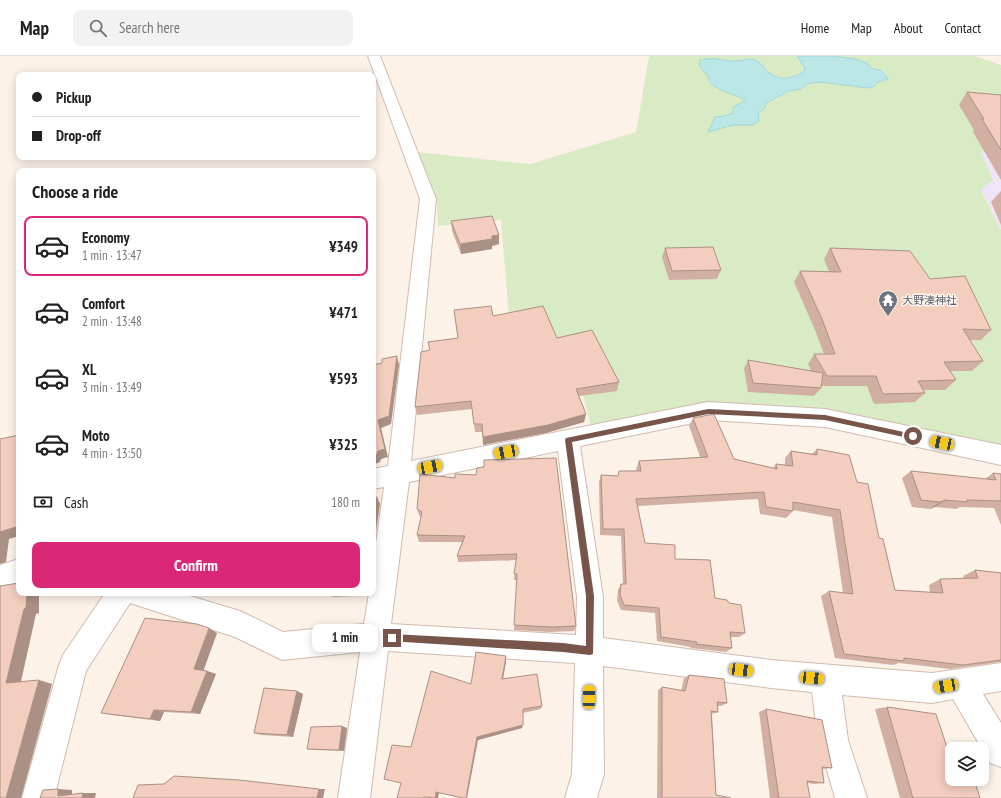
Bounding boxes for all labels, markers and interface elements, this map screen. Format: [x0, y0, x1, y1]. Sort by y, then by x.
search box [73, 10, 353, 46]
text: Map [20, 16, 49, 40]
icon: search [87, 17, 109, 39]
text: Search here [119, 18, 180, 37]
text: Home [801, 19, 829, 37]
text: Map [851, 19, 872, 37]
text: About [894, 19, 923, 37]
text: Contact [945, 19, 981, 37]
text: Pickup [56, 88, 91, 107]
text: Drop-off [56, 126, 101, 145]
text: Choose a ride [32, 180, 118, 203]
icon: car [34, 228, 70, 264]
text: Economy [82, 228, 130, 247]
text: ¥349 [329, 237, 358, 256]
text: 1 min · 13:47 [82, 247, 142, 264]
temple icon: 大野湊神社 [877, 289, 899, 317]
place label: 大野湊神社 [902, 293, 957, 307]
icon: car [34, 294, 70, 330]
text: Comfort [82, 294, 125, 313]
text: ¥471 [329, 303, 358, 322]
text: 2 min · 13:48 [82, 313, 142, 330]
icon: car [34, 360, 70, 396]
text: XL [82, 360, 96, 379]
text: ¥593 [329, 369, 358, 388]
text: 3 min · 13:49 [82, 379, 142, 396]
icon: car [34, 426, 70, 462]
text: Moto [82, 426, 110, 445]
route start [904, 427, 922, 445]
text: ¥325 [329, 435, 358, 454]
car [929, 435, 955, 451]
car [493, 444, 519, 460]
text: 4 min · 13:50 [82, 445, 142, 462]
car [417, 459, 443, 475]
icon: cash [32, 491, 54, 513]
text: Cash [64, 493, 88, 512]
text: 180 m [331, 494, 360, 511]
button: Confirm [32, 542, 360, 588]
callout: 1 min [312, 624, 378, 652]
text: 1 min [332, 629, 358, 646]
route end [383, 629, 401, 647]
car [728, 663, 754, 677]
car [800, 671, 824, 685]
car [933, 678, 959, 694]
car [583, 685, 595, 709]
map controls [945, 742, 989, 786]
button: layers [945, 742, 989, 786]

